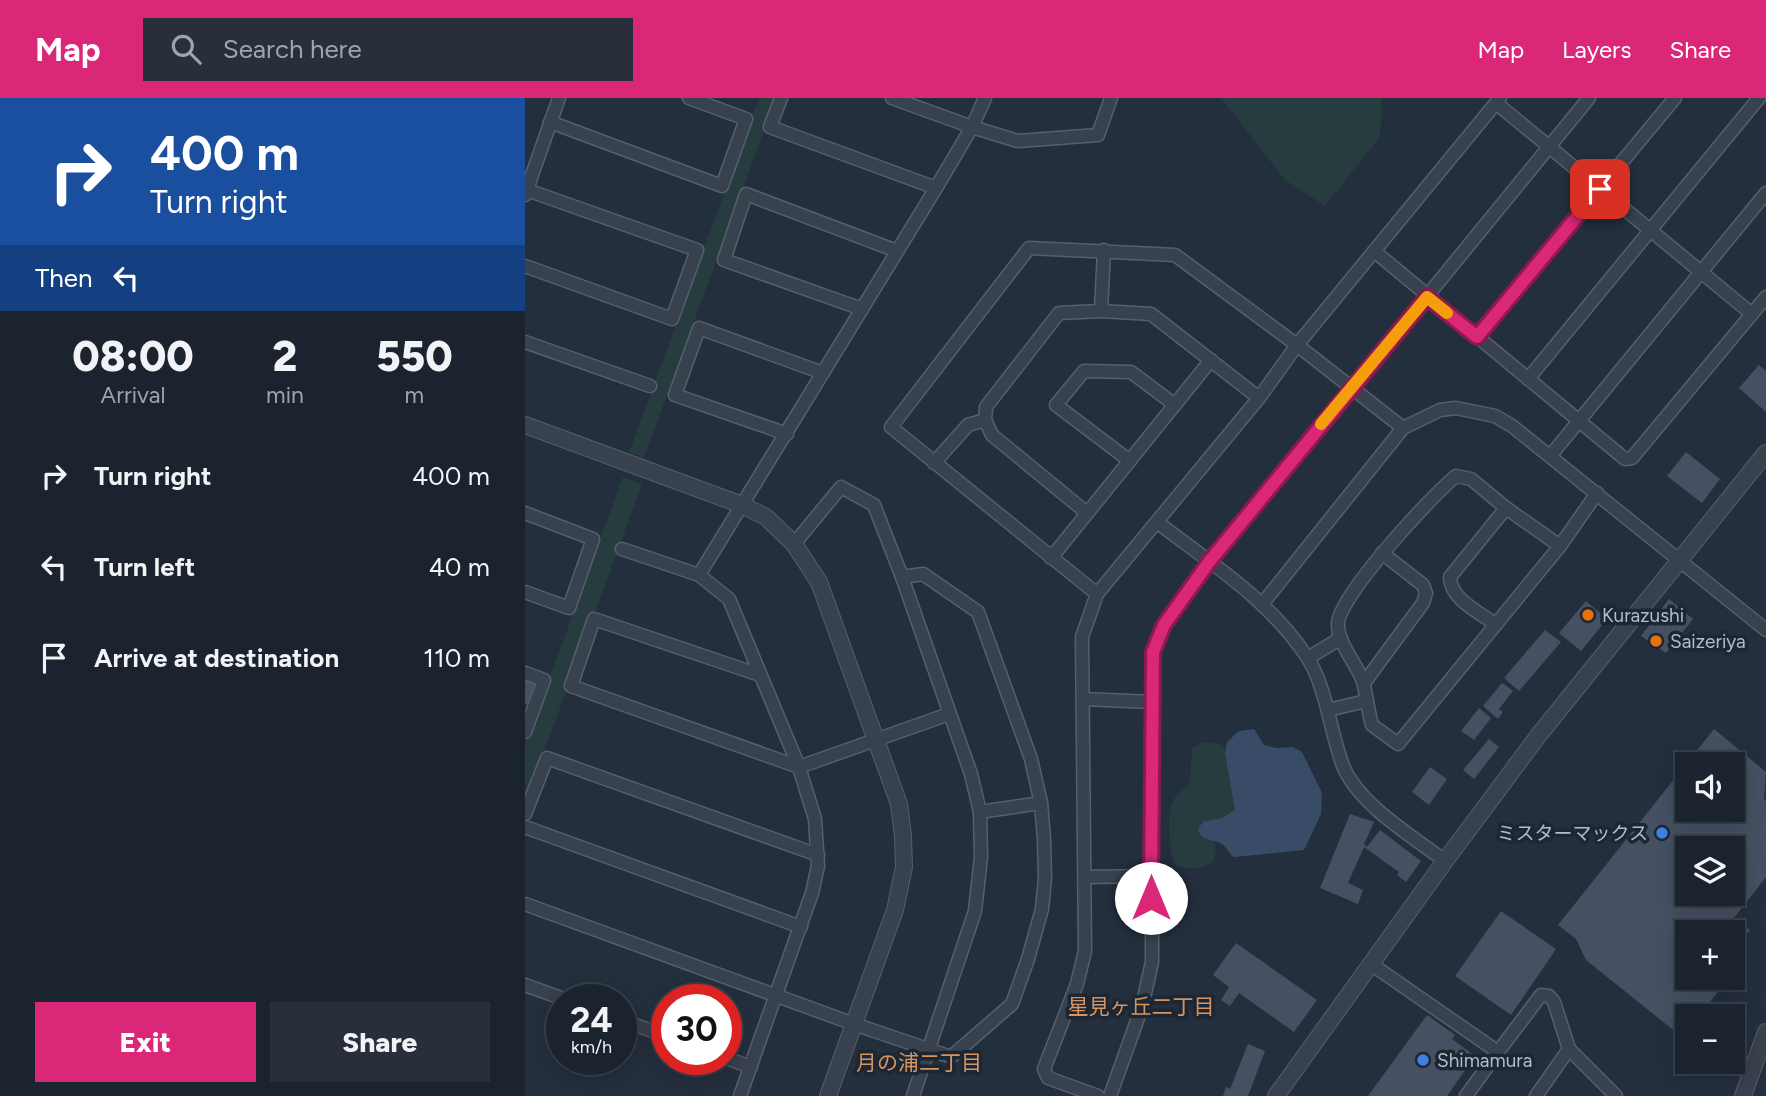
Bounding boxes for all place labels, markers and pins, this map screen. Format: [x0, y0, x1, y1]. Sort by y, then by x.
pin [1570, 159, 1630, 219]
place label: Kurazushi [1602, 604, 1684, 627]
marker: Kurazushi [1580, 607, 1596, 623]
place label: Saizeriya [1670, 630, 1746, 653]
marker: Saizeriya [1648, 633, 1664, 649]
place label: ミスターマックス [1497, 822, 1648, 845]
marker: ミスターマックス [1654, 825, 1670, 841]
place label: Shimamura [1437, 1049, 1532, 1072]
marker: Shimamura [1415, 1052, 1431, 1068]

